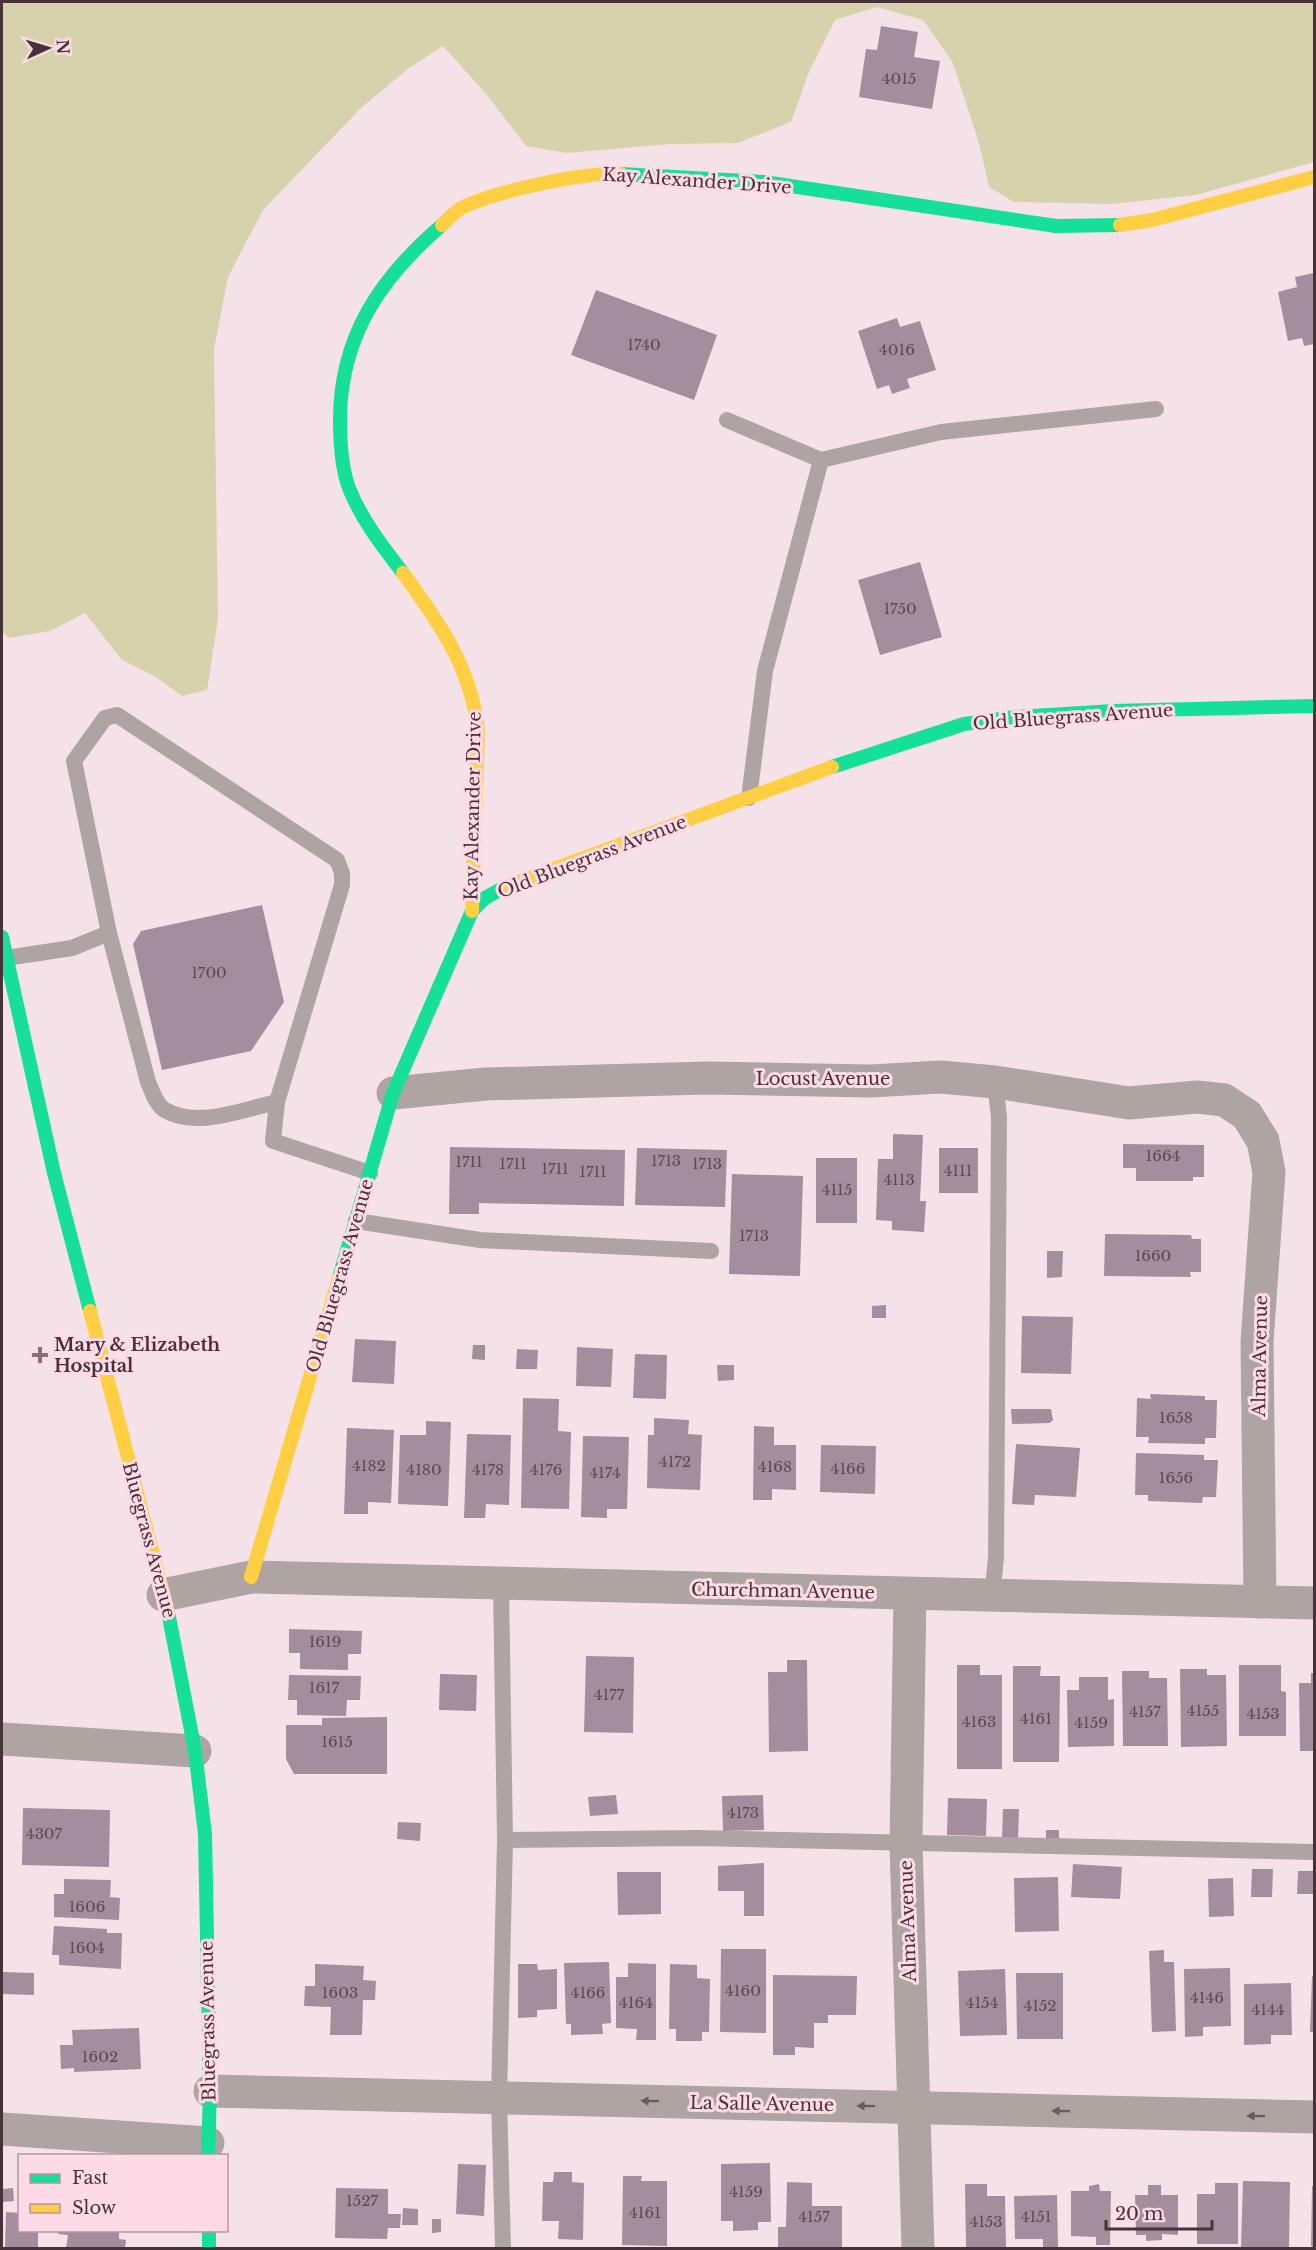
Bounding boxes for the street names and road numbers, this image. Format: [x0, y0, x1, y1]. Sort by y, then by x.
street label: Kay Alexander Drive [602, 163, 792, 199]
street label: Old Bluegrass Avenue [972, 699, 1174, 735]
street label: Kay Alexander Drive [460, 711, 486, 901]
street label: Old Bluegrass Avenue [494, 811, 690, 903]
street label: Locust Avenue [756, 1068, 890, 1090]
street label: Old Bluegrass Avenue [302, 1177, 378, 1375]
street label: Alma Avenue [1248, 1295, 1272, 1418]
street label: Bluegrass Avenue [118, 1460, 180, 1620]
street label: Churchman Avenue [691, 1578, 875, 1604]
street label: Alma Avenue [895, 1860, 921, 1983]
street label: Bluegrass Avenue [196, 1940, 220, 2102]
street label: La Salle Avenue [690, 2092, 834, 2116]

